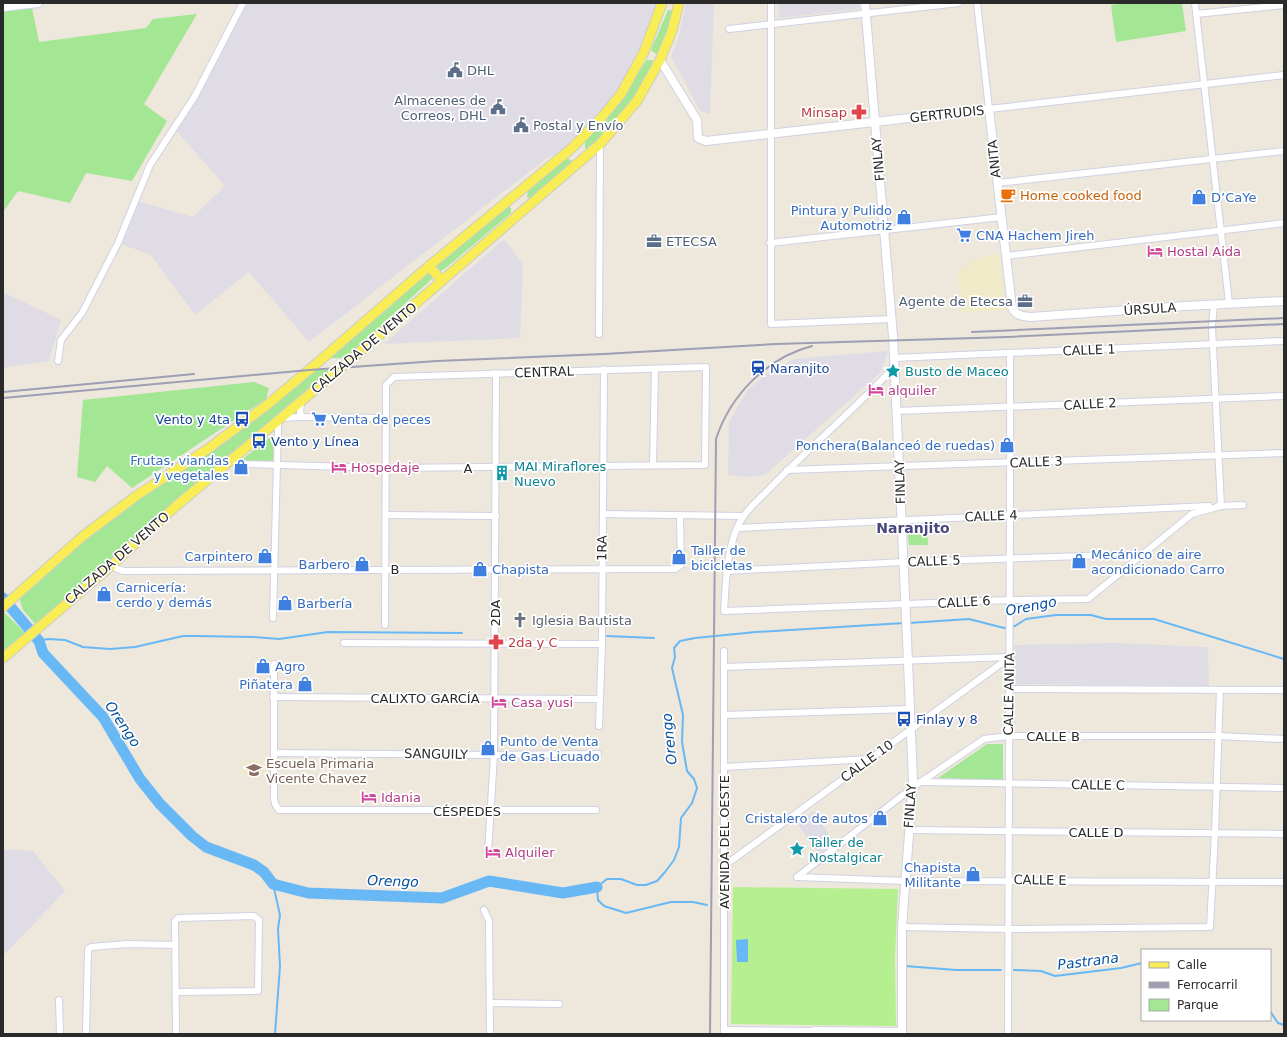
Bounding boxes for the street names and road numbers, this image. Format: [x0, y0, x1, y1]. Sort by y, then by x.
street label: GERTRUDIS [909, 103, 985, 125]
street label: FINLAY [869, 136, 887, 182]
street label: ANITA [985, 139, 1003, 179]
street label: CALZADA DE VENTO [308, 299, 420, 397]
street label: ÚRSULA [1123, 300, 1177, 318]
street label: CALLE 1 [1062, 342, 1116, 358]
street label: CENTRAL [514, 363, 575, 381]
street label: CALLE 2 [1063, 395, 1117, 413]
street label: CALLE 3 [1009, 454, 1063, 470]
street label: FINLAY [892, 459, 908, 504]
street label: A [464, 461, 473, 476]
street label: CALLE 4 [964, 508, 1018, 524]
street label: CALZADA DE VENTO [62, 509, 172, 607]
street label: 1RA [594, 535, 610, 561]
street label: CALLE 5 [907, 553, 961, 569]
street label: B [391, 562, 399, 577]
street label: CALLE 6 [937, 593, 991, 611]
street label: 2DA [488, 599, 503, 626]
street label: CALLE ANITA [1001, 652, 1017, 736]
street label: CALIXTO GARCÍA [370, 691, 480, 706]
street label: CALLE B [1026, 729, 1080, 744]
street label: CALLE 10 [838, 737, 896, 785]
street label: SANGUILY [404, 746, 468, 762]
street label: AVENIDA DEL OESTE [717, 775, 732, 909]
street label: CALLE C [1071, 777, 1125, 793]
street label: FINLAY [901, 783, 919, 829]
street label: CÉSPEDES [433, 804, 501, 819]
street label: CALLE D [1069, 825, 1123, 840]
street label: CALLE E [1013, 872, 1067, 888]

